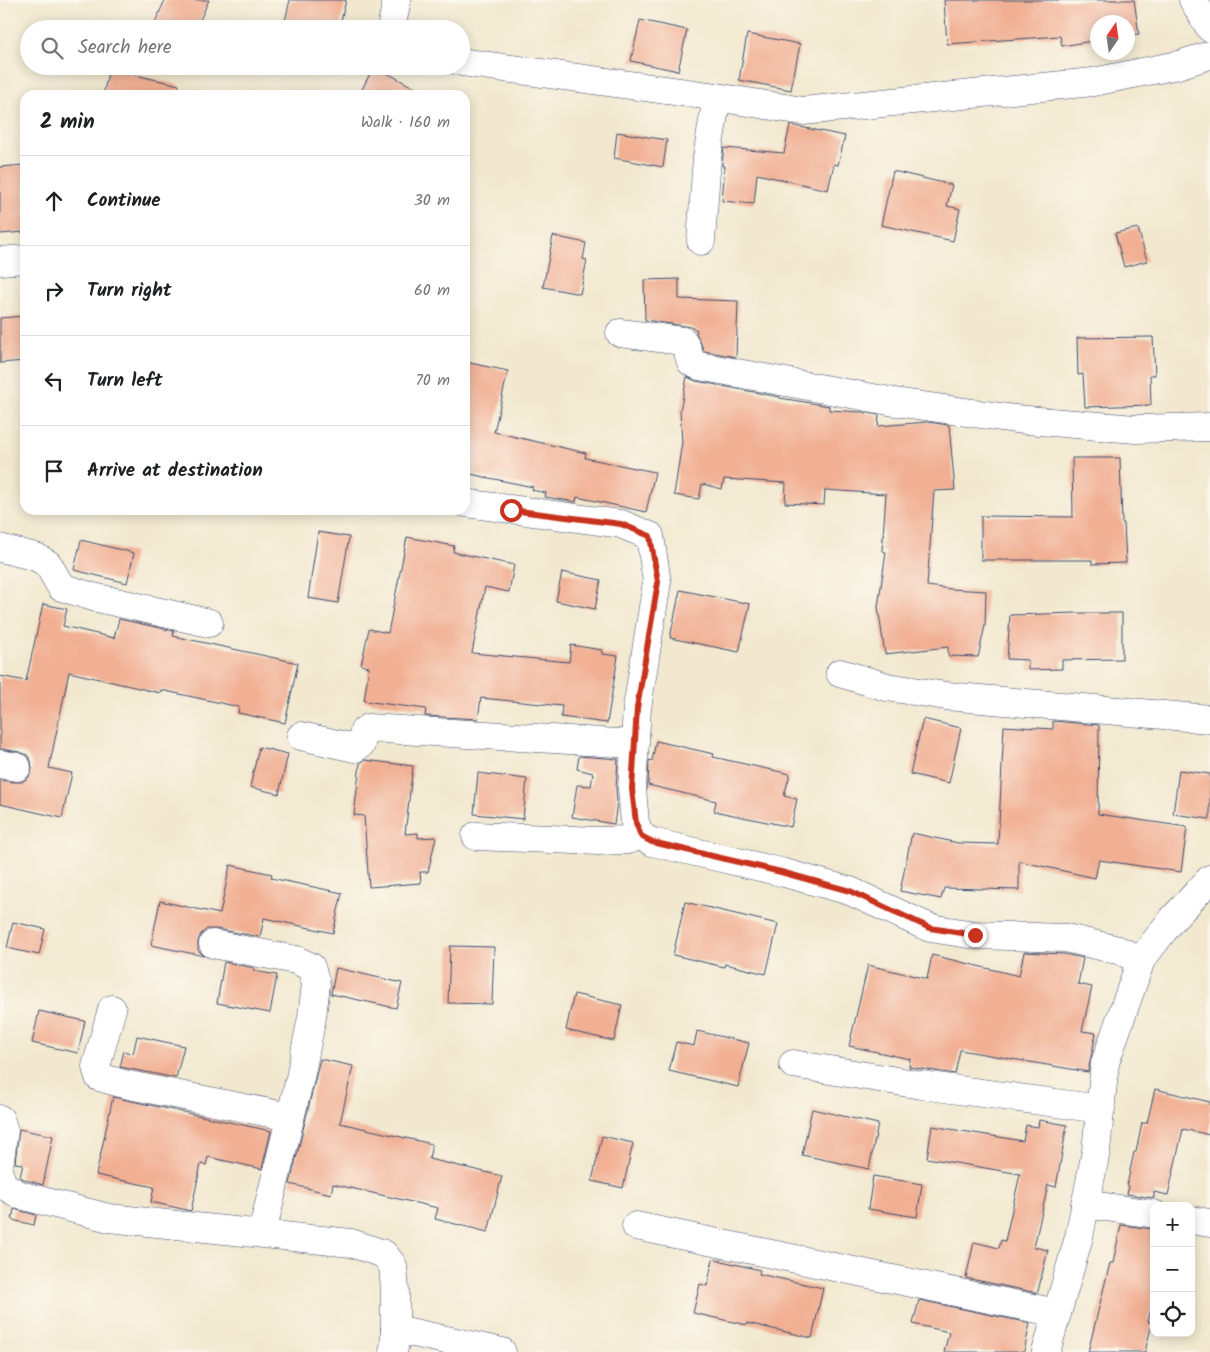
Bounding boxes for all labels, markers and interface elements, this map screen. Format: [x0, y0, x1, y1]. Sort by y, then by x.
north arrow [1090, 15, 1135, 60]
search box [20, 20, 470, 75]
text: Search here [78, 33, 172, 63]
icon: search [38, 34, 66, 62]
text: 2 min [40, 106, 95, 139]
text: Walk · 160 m [361, 110, 450, 135]
text: Continue [87, 186, 160, 216]
icon: ahead [40, 187, 68, 215]
text: 30 m [414, 188, 450, 213]
text: Turn right [87, 276, 172, 306]
icon: right [40, 277, 68, 305]
text: 60 m [414, 278, 450, 303]
text: Turn left [87, 366, 162, 396]
icon: left [40, 367, 68, 395]
text: 70 m [415, 368, 450, 393]
text: Arrive at destination [87, 456, 263, 486]
icon: arrive [40, 457, 68, 485]
route start [500, 499, 523, 522]
route end [964, 924, 987, 947]
map controls [1150, 1202, 1195, 1337]
button: + [1150, 1202, 1195, 1247]
button: − [1150, 1247, 1195, 1292]
button: locate [1150, 1292, 1195, 1337]

